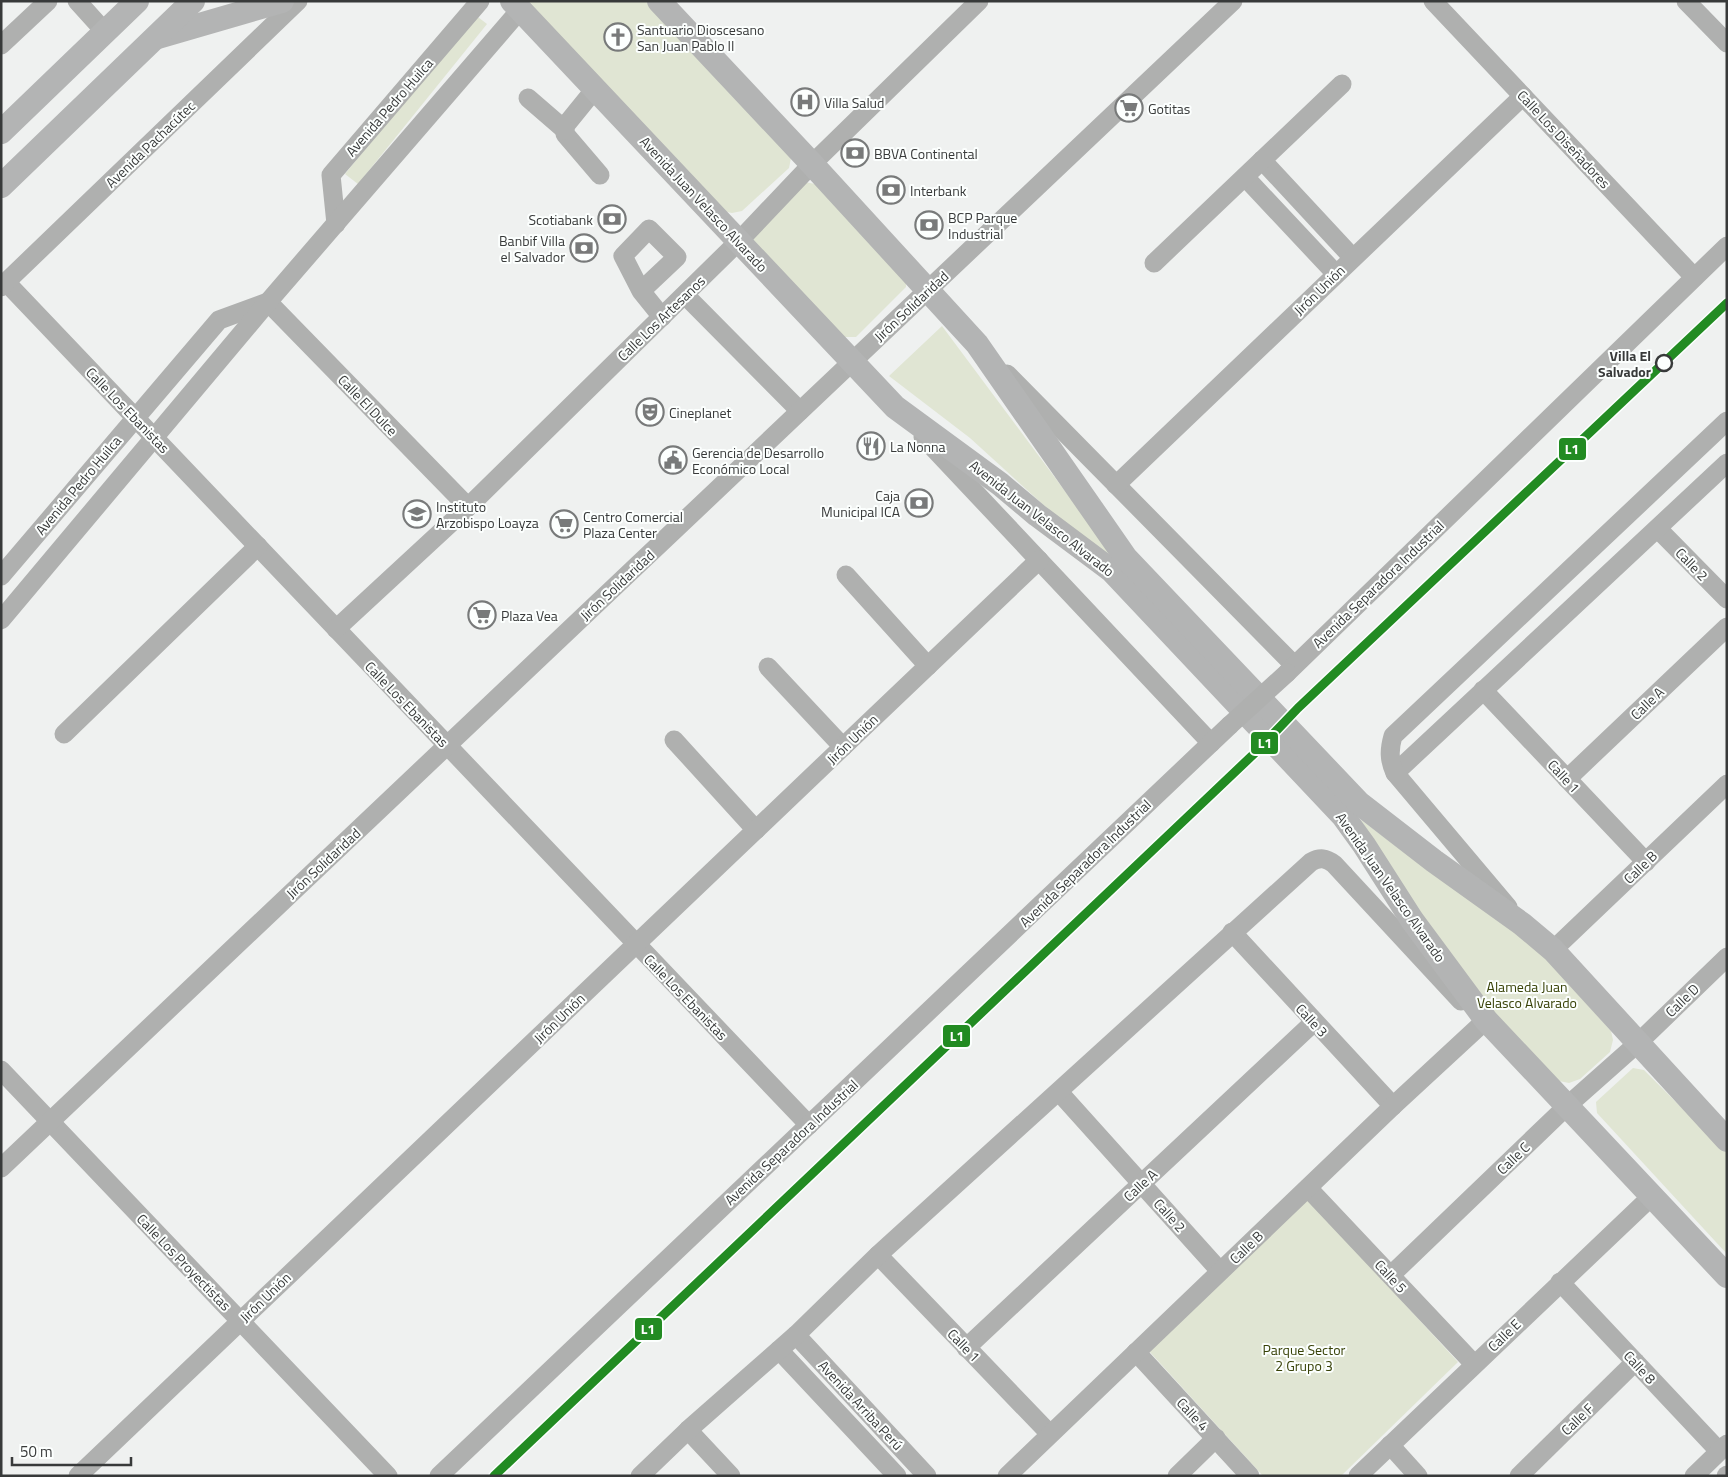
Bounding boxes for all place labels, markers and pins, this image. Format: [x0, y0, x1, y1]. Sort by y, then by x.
place label: Santuario Dioscesano San Juan Pablo II [637, 19, 764, 56]
church icon: Santuario Dioscesano San Juan Pablo II [603, 22, 633, 52]
hospital icon: Villa Salud [790, 87, 820, 117]
place label: Villa Salud [824, 92, 884, 113]
supermarket icon: Gotitas [1114, 93, 1144, 123]
place label: Gotitas [1148, 98, 1190, 119]
bank icon: BBVA Continental [840, 138, 870, 168]
place label: BBVA Continental [874, 143, 978, 164]
bank icon: Interbank [876, 175, 906, 205]
place label: Interbank [910, 180, 967, 201]
bank icon: Scotiabank [597, 204, 627, 234]
place label: BCP Parque Industrial [948, 207, 1017, 244]
place label: Scotiabank [528, 209, 593, 230]
bank icon: BCP Parque Industrial [914, 210, 944, 240]
place label: Banbif Villa el Salvador [499, 230, 565, 267]
bank icon: Banbif Villa el Salvador [569, 233, 599, 263]
place label: Villa El Salvador [1598, 345, 1651, 382]
marker: Villa El Salvador [1655, 354, 1673, 372]
theatre icon: Cineplanet [635, 397, 665, 427]
place label: Cineplanet [669, 402, 731, 423]
restaurant icon: La Nonna [856, 431, 886, 461]
place label: La Nonna [890, 436, 946, 457]
place label: Gerencia de Desarrollo Económico Local [692, 442, 824, 479]
public building icon: Gerencia de Desarrollo Económico Local [658, 445, 688, 475]
place label: Caja Municipal ICA [821, 485, 901, 522]
bank icon: Caja Municipal ICA [904, 488, 934, 518]
place label: Instituto Arzobispo Loayza [436, 496, 539, 533]
school or university icon: Instituto Arzobispo Loayza [402, 499, 432, 529]
place label: Centro Comercial Plaza Center [583, 506, 683, 543]
supermarket icon: Centro Comercial Plaza Center [549, 509, 579, 539]
supermarket icon: Plaza Vea [467, 600, 497, 630]
place label: Plaza Vea [501, 605, 558, 626]

